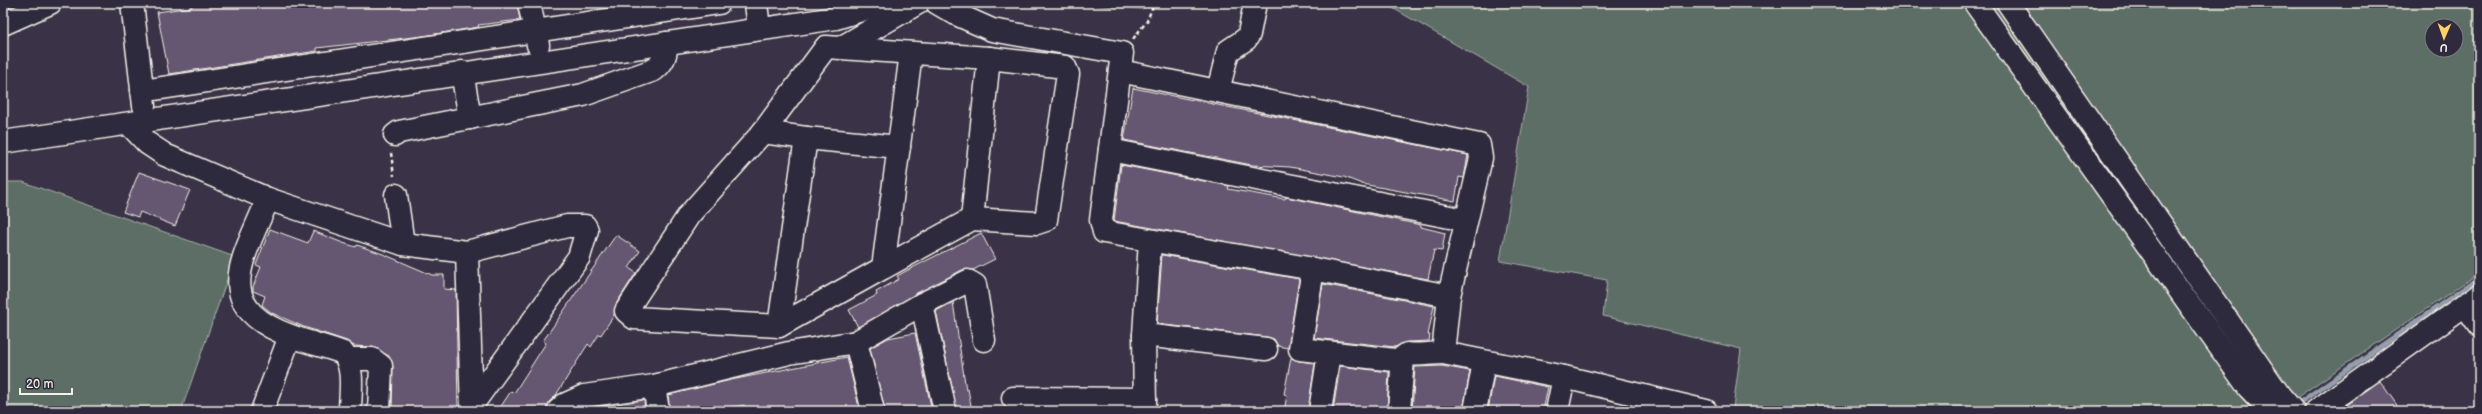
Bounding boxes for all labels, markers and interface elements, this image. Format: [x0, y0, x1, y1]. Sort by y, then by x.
north arrow [2424, 18, 2464, 58]
text: U [2439, 41, 2448, 54]
scale bar [20, 370, 72, 396]
text: 20 m [26, 377, 53, 392]

